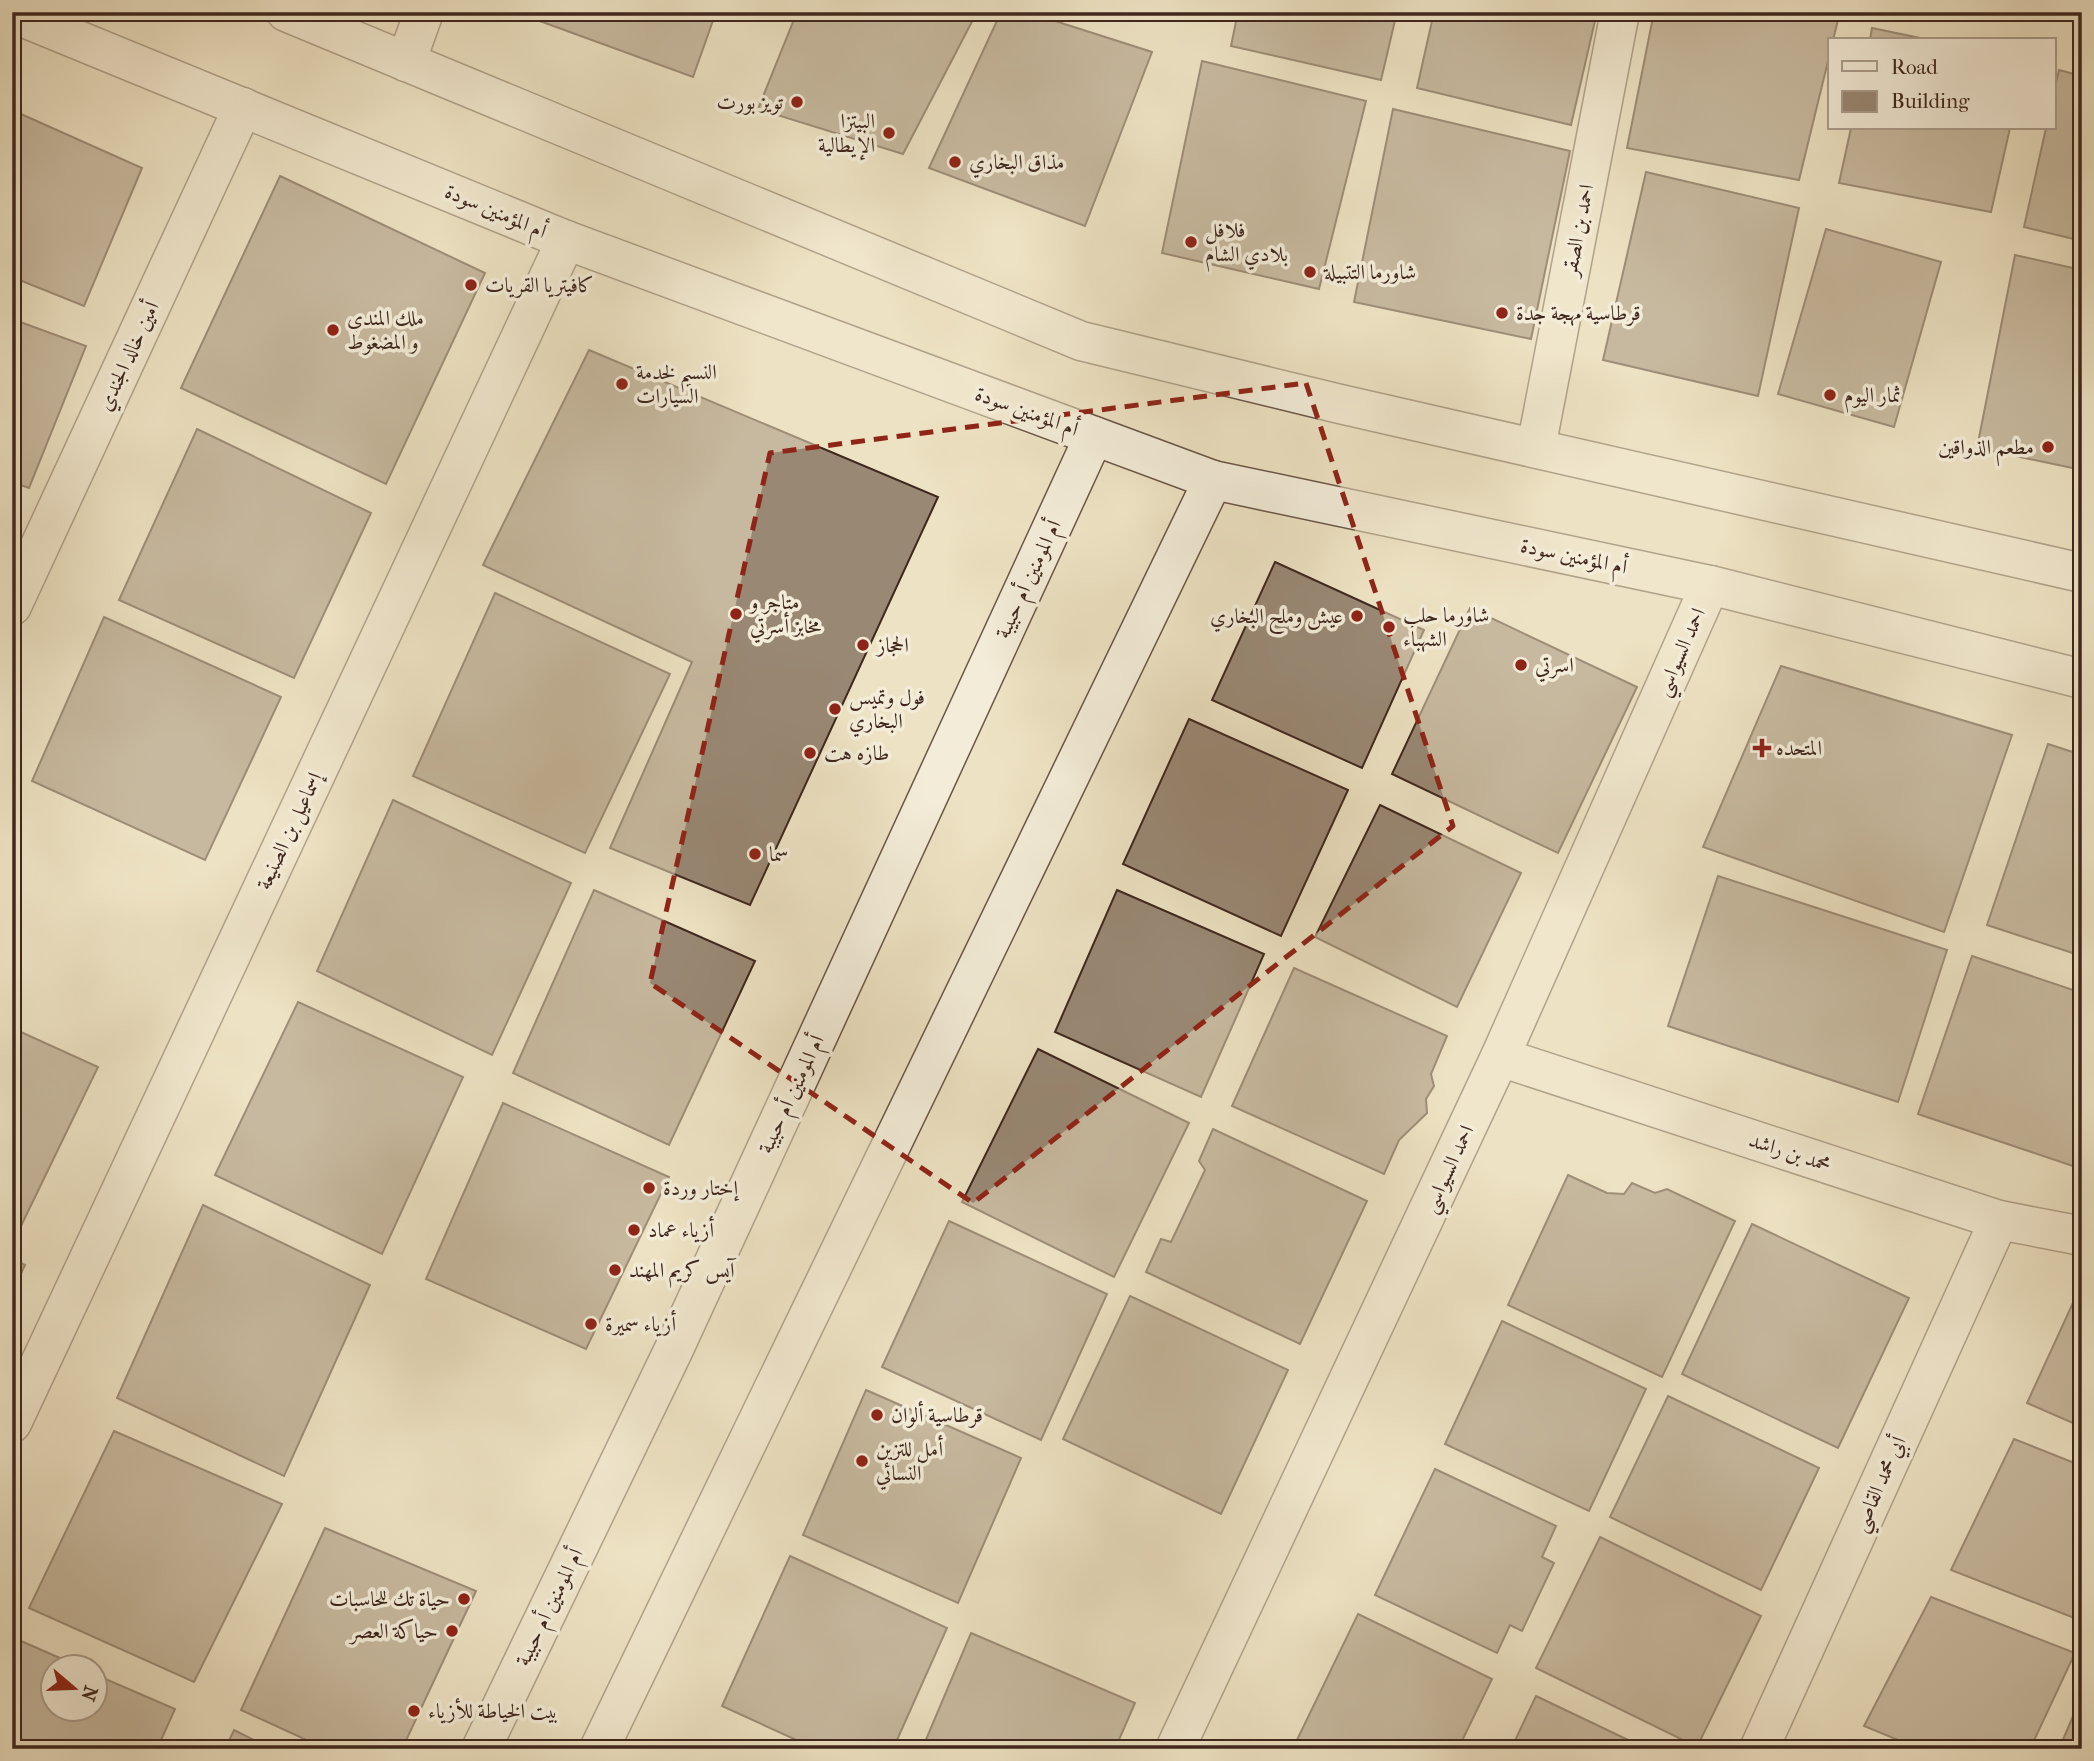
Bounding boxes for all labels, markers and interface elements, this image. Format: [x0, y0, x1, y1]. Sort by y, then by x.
legend [1828, 38, 2056, 130]
text: Road [1891, 55, 1938, 79]
text: Building [1891, 89, 1970, 113]
place label: تويز بورت [716, 90, 784, 115]
marker: تويز بورت [789, 94, 805, 110]
place label: البيتزا الإيطالية [818, 109, 875, 161]
marker: البيتزا الإيطالية [881, 125, 897, 141]
place label: مذاق البخاري [969, 150, 1064, 178]
marker: مذاق البخاري [947, 154, 963, 170]
street label: أم المؤمنين سودة [439, 176, 552, 249]
street label: احمد بن الصقر [1557, 182, 1600, 280]
place label: فلافل بلادي الشام [1205, 218, 1288, 272]
marker: فلافل بلادي الشام [1183, 234, 1199, 250]
place label: شاورما التتبيلة [1323, 260, 1416, 285]
marker: شاورما التتبيلة [1302, 264, 1318, 280]
place label: كافيتريا القريات [485, 273, 594, 298]
marker: كافيتريا القريات [463, 277, 479, 293]
street label: أمين خالد الجندي [90, 296, 167, 416]
place label: قرطاسية مهجة جدة [1516, 301, 1641, 327]
marker: قرطاسية مهجة جدة [1494, 305, 1510, 321]
place label: ملك المندي و المضغوط [347, 306, 424, 355]
marker: ملك المندي و المضغوط [325, 322, 341, 338]
place label: النسيم لخدمة السيارات [636, 360, 717, 408]
marker: النسيم لخدمة السيارات [614, 376, 630, 392]
street label: أم المؤمنين سودة [970, 378, 1083, 446]
place label: ثمار اليوم [1844, 383, 1901, 413]
marker: ثمار اليوم [1822, 387, 1838, 403]
place label: مطعم الذواقين [1938, 435, 2034, 467]
marker: مطعم الذواقين [2040, 439, 2056, 455]
street label: أم المومنين أم حبيبة [987, 515, 1071, 645]
street label: أم المؤمنين سودة [1517, 530, 1630, 585]
place label: متاجر و مخابز أسرتي [748, 590, 821, 643]
place label: شاورما حلب الشهباء [1403, 603, 1489, 653]
place label: عيش وملح البخاري [1210, 604, 1343, 635]
street label: احمد السيواسي [1650, 604, 1717, 703]
marker: متاجر و مخابز أسرتي [728, 606, 744, 622]
marker: عيش وملح البخاري [1349, 608, 1365, 624]
marker: شاورما حلب الشهباء [1381, 619, 1397, 635]
place label: الحجاز [875, 633, 909, 657]
marker: الحجاز [855, 637, 871, 653]
place label: اسرتي [1535, 653, 1574, 682]
marker: اسرتي [1513, 657, 1529, 673]
place label: فول وتميس البخاري [849, 685, 925, 737]
marker: فول وتميس البخاري [827, 701, 843, 717]
place label: المتحده [1776, 736, 1822, 760]
marker: المتحده [1754, 740, 1770, 756]
place label: طازه هت [824, 741, 889, 765]
marker: طازه هت [802, 745, 818, 761]
street label: إسماعيل بن الصنيعة [251, 767, 330, 895]
place label: سما [769, 842, 788, 866]
marker: سما [747, 846, 763, 862]
street label: أم المومنين أم حبيبة [750, 1030, 834, 1160]
street label: احمد السيواسي [1417, 1121, 1486, 1220]
street label: محمد بن راشد [1746, 1128, 1834, 1177]
place label: إختار وردة [663, 1176, 740, 1202]
marker: إختار وردة [641, 1180, 657, 1196]
place label: أزياء عماد [648, 1215, 714, 1243]
marker: أزياء عماد [626, 1222, 642, 1238]
place label: آيس كريم المهند [629, 1257, 737, 1288]
marker: آيس كريم المهند [607, 1262, 623, 1278]
place label: أزياء سميرة [605, 1309, 676, 1337]
marker: أزياء سميرة [583, 1316, 599, 1332]
place label: قرطاسية ألوان [891, 1400, 983, 1428]
marker: قرطاسية ألوان [869, 1407, 885, 1423]
street label: أبي محمد القاصي [1845, 1431, 1918, 1539]
place label: أمل للتزين النسائي [876, 1434, 943, 1490]
marker: أمل للتزين النسائي [854, 1453, 870, 1469]
street label: أم المومنين أم حبيبة [507, 1543, 593, 1672]
place label: حياة تك للحاسبات [329, 1587, 450, 1612]
marker: حياة تك للحاسبات [456, 1591, 472, 1607]
place label: حياكة العصر [348, 1618, 438, 1645]
marker: حياكة العصر [444, 1623, 460, 1639]
north arrow [38, 1652, 108, 1722]
text: N [76, 1683, 102, 1704]
place label: بيت الخياطة للأزياء [428, 1697, 558, 1724]
marker: بيت الخياطة للأزياء [406, 1703, 422, 1719]

